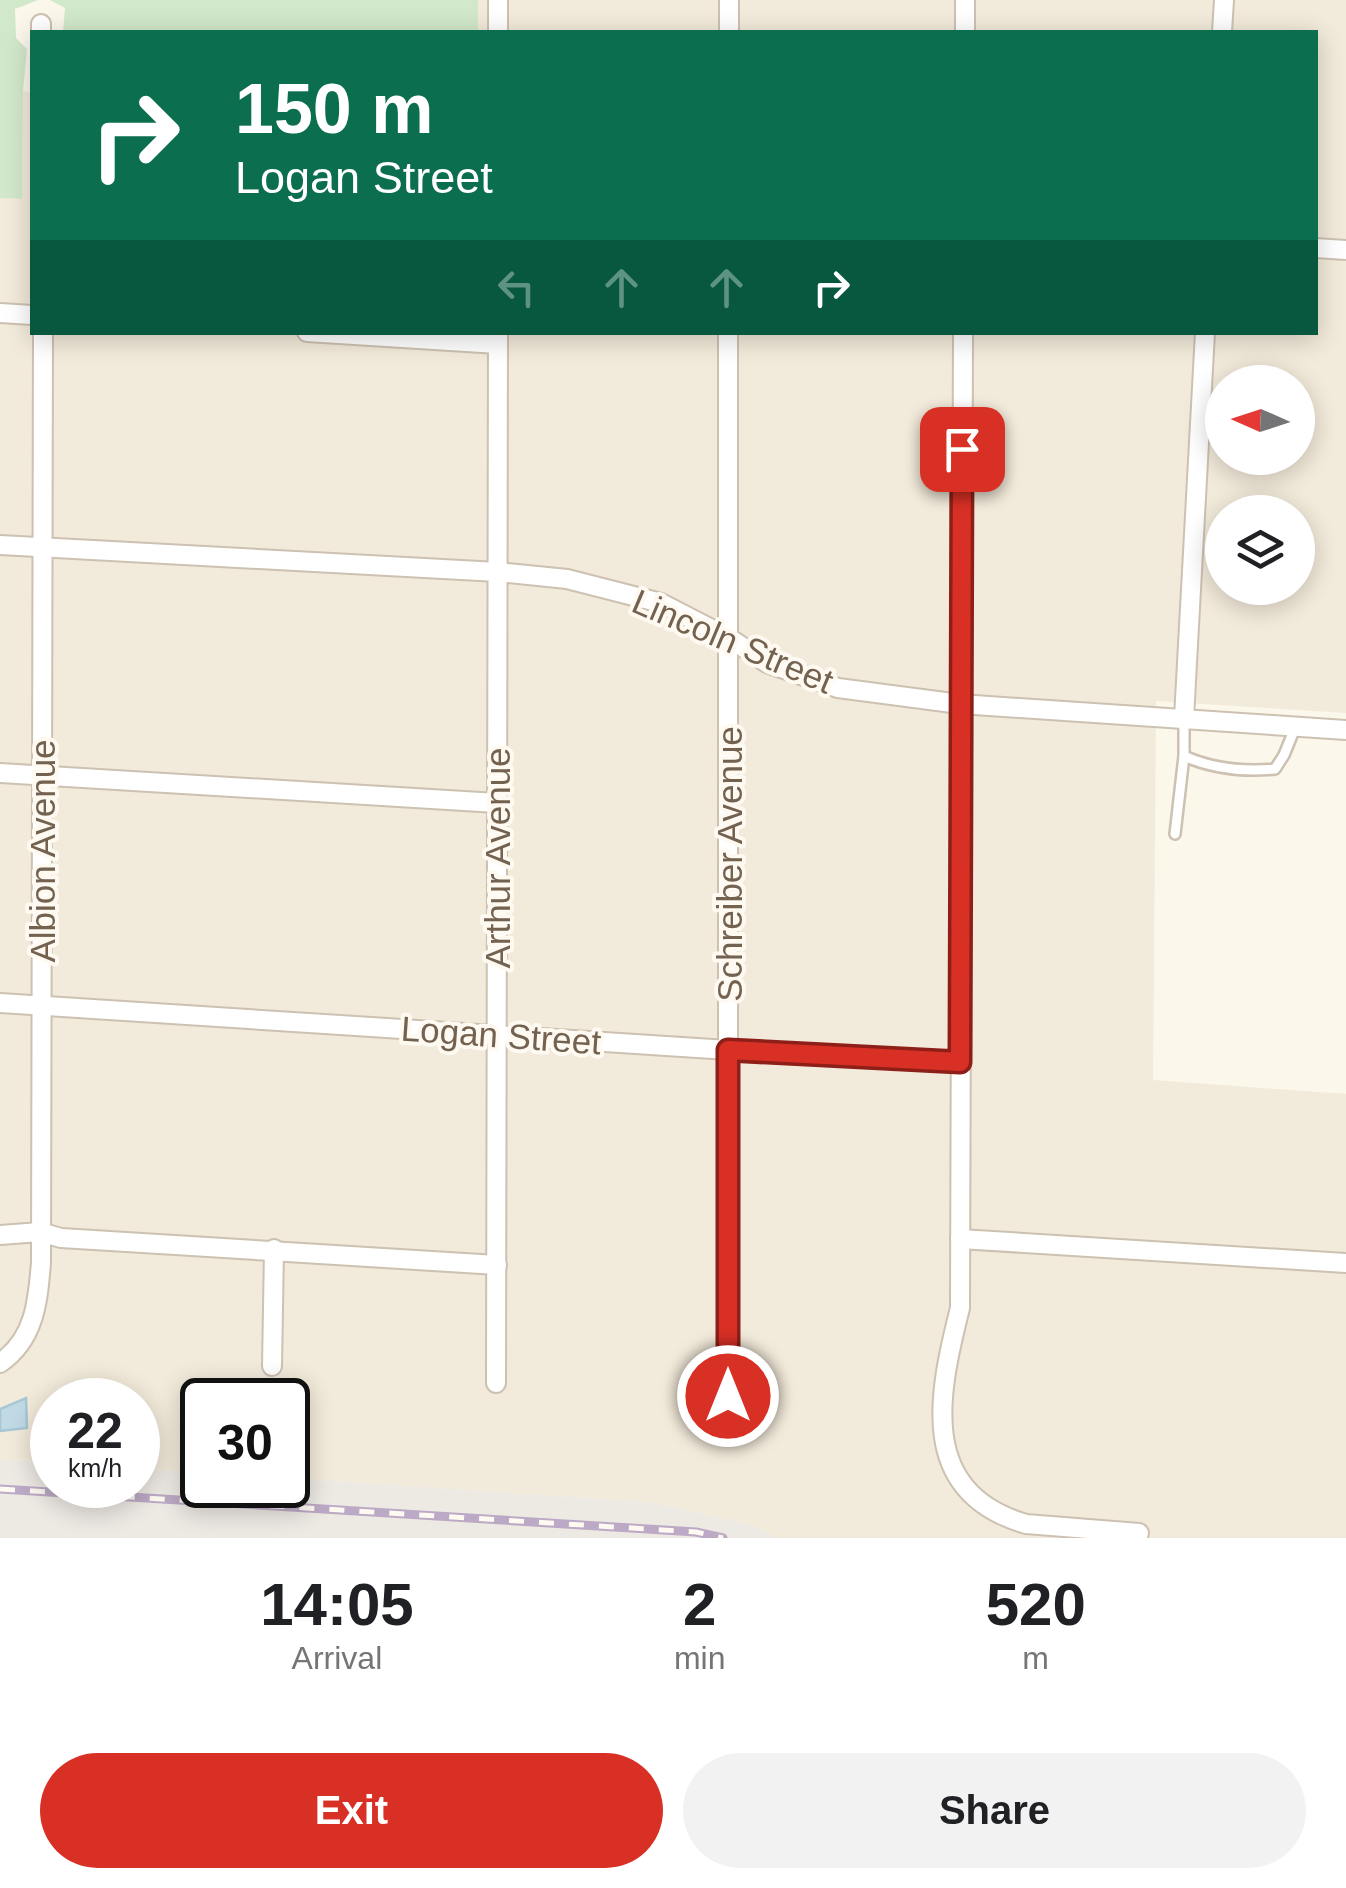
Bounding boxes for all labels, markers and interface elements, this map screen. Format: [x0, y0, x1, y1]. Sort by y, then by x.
icon: right [70, 70, 200, 200]
text: 150 m [235, 70, 433, 148]
text: Logan Street [235, 152, 493, 203]
icon: left [489, 260, 544, 315]
icon: ahead [594, 260, 649, 315]
icon: ahead [699, 260, 754, 315]
icon: right [804, 260, 859, 315]
north arrow [1205, 365, 1315, 475]
map controls [1205, 365, 1315, 605]
pin [920, 407, 1005, 492]
icon: arrive [935, 422, 990, 477]
button: layers [1205, 495, 1315, 605]
street label: Lincoln Street [627, 581, 839, 701]
street label: Schreiber Avenue [710, 726, 749, 1002]
street label: Albion Avenue [23, 739, 62, 963]
street label: Arthur Avenue [478, 747, 517, 969]
street label: Logan Street [400, 1009, 603, 1061]
position arrow [676, 1344, 780, 1448]
speed limit sign: 30 [180, 1378, 310, 1508]
text: 22 [67, 1403, 123, 1459]
text: km/h [68, 1454, 122, 1482]
text: 14:05 [260, 1571, 414, 1638]
text: 2 [683, 1571, 716, 1638]
text: 520 [986, 1571, 1086, 1638]
text: Arrival [292, 1640, 382, 1676]
text: min [674, 1640, 725, 1676]
text: m [1022, 1640, 1049, 1676]
button: Exit [40, 1753, 663, 1868]
button: Share [683, 1753, 1306, 1868]

